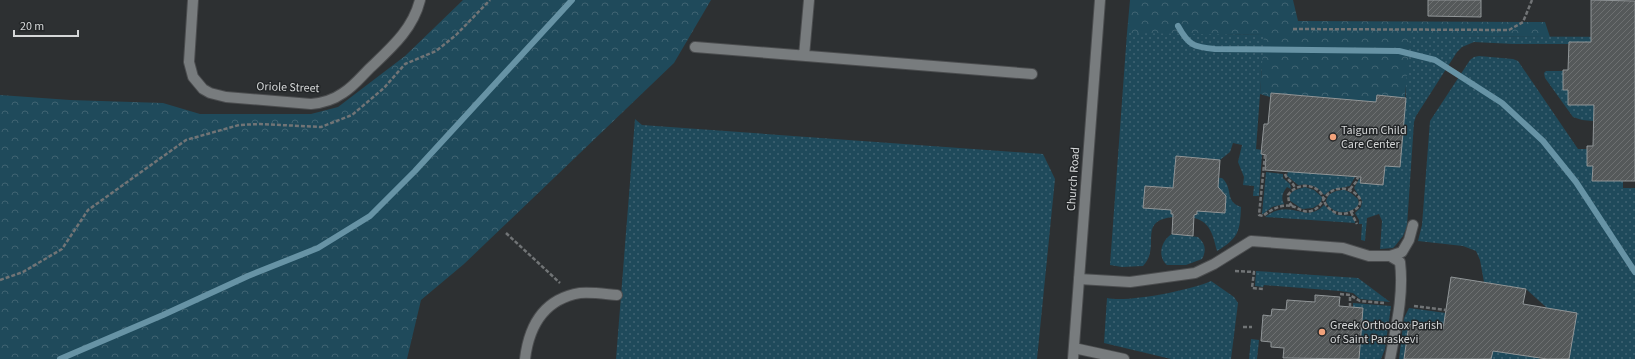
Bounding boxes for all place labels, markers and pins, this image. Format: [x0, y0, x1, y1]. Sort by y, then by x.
place label: Taigum Child Care Center [1341, 122, 1407, 153]
marker: Taigum Child Care Center [1328, 132, 1338, 142]
place label: Greek Orthodox Parish of Saint Paraskevi [1330, 317, 1443, 348]
marker: Greek Orthodox Parish of Saint Paraskevi [1317, 327, 1327, 337]

